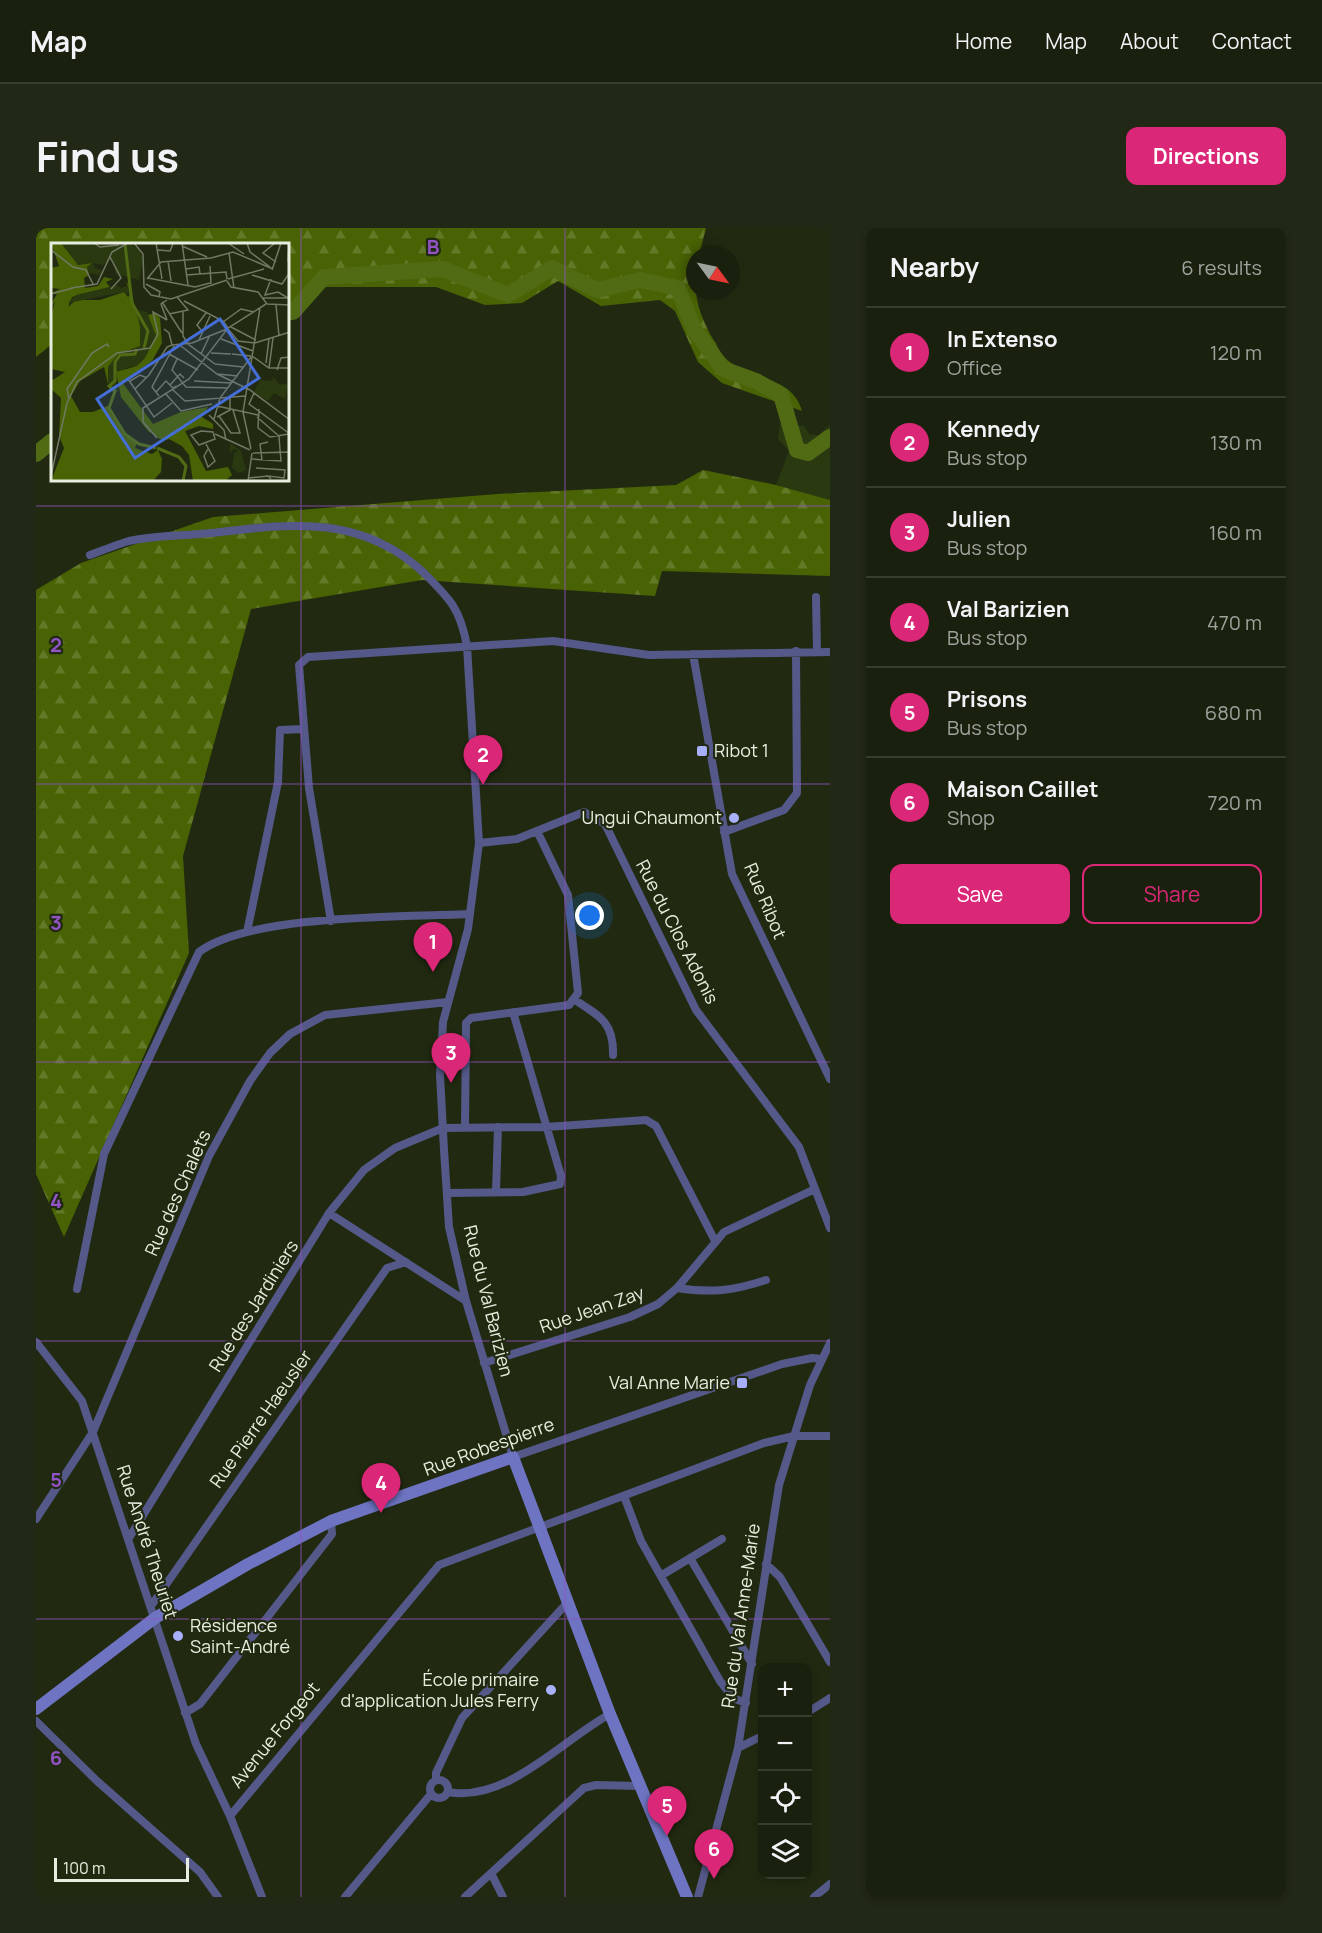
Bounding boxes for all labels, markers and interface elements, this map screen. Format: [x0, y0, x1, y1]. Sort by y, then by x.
text: Map [30, 22, 87, 60]
text: Home [955, 27, 1012, 55]
text: Map [1045, 27, 1087, 55]
text: About [1120, 27, 1179, 55]
text: Contact [1212, 27, 1292, 55]
text: Find us [36, 127, 179, 185]
button: Directions [1126, 127, 1286, 185]
text: B [427, 233, 440, 260]
inset map [51, 243, 290, 482]
north arrow [686, 246, 740, 300]
text: Nearby [890, 249, 979, 285]
text: 6 results [1181, 254, 1262, 281]
text: In Extenso [947, 324, 1058, 354]
text: 1 [905, 339, 914, 366]
text: 120 m [1210, 339, 1262, 366]
text: Office [947, 354, 1002, 381]
text: Kennedy [947, 414, 1040, 444]
text: 2 [904, 429, 915, 456]
text: 130 m [1210, 429, 1262, 456]
text: Bus stop [947, 444, 1027, 471]
text: Julien [947, 504, 1011, 534]
text: 3 [904, 519, 915, 546]
text: 160 m [1209, 519, 1262, 546]
text: Bus stop [947, 534, 1027, 561]
text: Val Barizien [947, 594, 1069, 624]
text: 4 [903, 609, 916, 636]
text: 470 m [1207, 609, 1262, 636]
text: Bus stop [947, 624, 1027, 651]
text: 2 [50, 631, 62, 658]
text: Prisons [947, 684, 1027, 714]
text: 5 [904, 699, 915, 726]
text: 680 m [1205, 699, 1262, 726]
text: Bus stop [947, 714, 1027, 741]
pin: 2 [464, 736, 502, 785]
place label: Ribot 1 [714, 738, 769, 762]
marker: Ribot 1 [695, 744, 709, 758]
text: Maison Caillet [947, 774, 1099, 804]
text: 6 [903, 789, 916, 816]
text: 720 m [1207, 789, 1262, 816]
text: Shop [947, 804, 995, 831]
place label: Ungui Chaumont [582, 805, 722, 829]
marker: Ungui Chaumont [727, 811, 741, 825]
street label: Rue du Clos Adonis [631, 855, 725, 1008]
street label: Rue Ribot [739, 859, 793, 942]
button: Save [890, 864, 1070, 924]
button: Share [1082, 864, 1262, 924]
your location [575, 901, 604, 930]
text: 3 [50, 909, 62, 936]
pin: 1 [414, 922, 452, 972]
pin: 3 [432, 1034, 470, 1083]
street label: Rue des Chalets [139, 1126, 216, 1259]
text: 4 [50, 1187, 62, 1214]
street label: Rue du Val Barizien [459, 1222, 519, 1379]
street label: Rue des Jardiniers [203, 1235, 303, 1376]
street label: Rue Jean Zay [536, 1280, 648, 1338]
street label: Rue Pierre Haeusler [204, 1344, 317, 1492]
place label: Val Anne Marie [609, 1370, 730, 1394]
marker: Val Anne Marie [735, 1376, 749, 1390]
street label: Rue Robespierre [420, 1411, 557, 1481]
street label: Rue André Theuriet [112, 1462, 184, 1622]
pin: 4 [362, 1464, 400, 1513]
text: 5 [50, 1466, 62, 1493]
street label: Rue du Val Anne-Marie [715, 1522, 765, 1710]
place label: Résidence Saint-André [190, 1613, 290, 1658]
marker: Résidence Saint-André [171, 1629, 185, 1643]
map controls [758, 1663, 812, 1879]
button: + [758, 1663, 812, 1717]
place label: École primaire d'application Jules Ferry [341, 1667, 539, 1712]
street label: Avenue Forgeot [224, 1676, 324, 1792]
marker: École primaire d'application Jules Ferry [544, 1683, 558, 1697]
button: − [758, 1717, 812, 1771]
text: 6 [50, 1744, 62, 1771]
button: locate [758, 1771, 812, 1825]
pin: 5 [648, 1786, 686, 1836]
button: layers [758, 1825, 812, 1879]
pin: 6 [694, 1830, 734, 1879]
scale bar [54, 1855, 189, 1882]
text: 100 m [63, 1857, 106, 1879]

